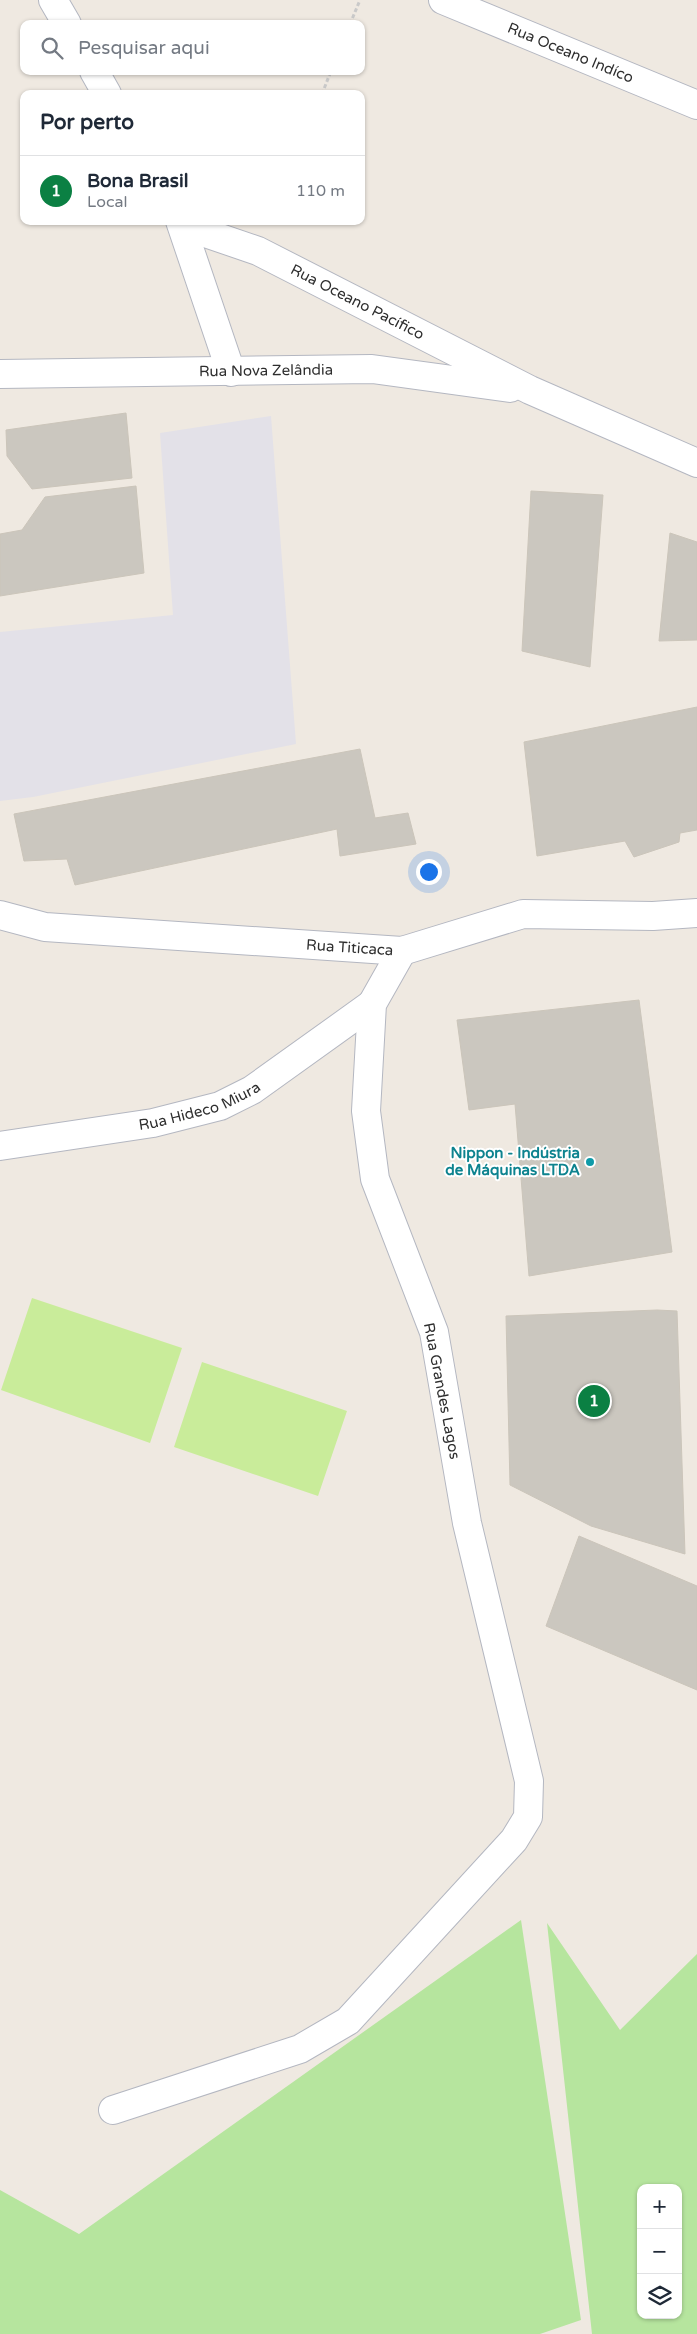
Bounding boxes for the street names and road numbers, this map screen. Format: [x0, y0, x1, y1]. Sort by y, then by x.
street label: Rua Oceano Indíco [505, 19, 636, 87]
street label: Rua Oceano Pacífico [288, 260, 427, 343]
street label: Rua Nova Zelândia [199, 361, 333, 380]
street label: Rua Titicaca [306, 936, 394, 959]
street label: Rua Hideco Miura [137, 1078, 264, 1134]
street label: Rua Grandes Lagos [420, 1321, 464, 1461]

